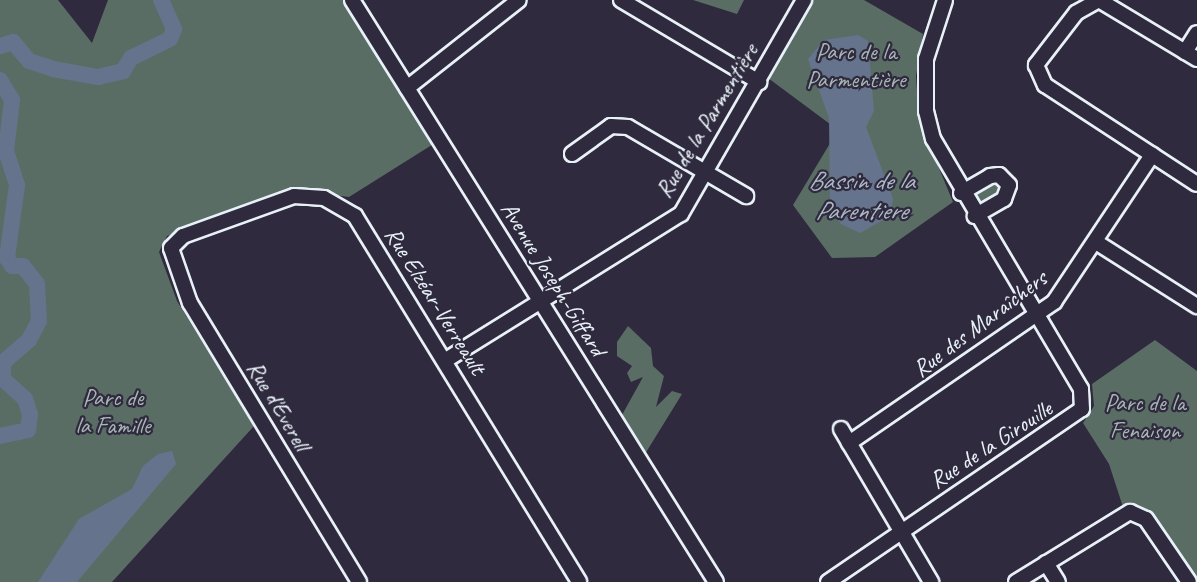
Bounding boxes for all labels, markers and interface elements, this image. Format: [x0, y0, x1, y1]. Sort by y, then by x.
street label: Rue de la Parmentière [649, 38, 765, 204]
park label: Parc de la Parmentière [806, 38, 906, 94]
water label: Bassin de la Parentiere [808, 165, 914, 226]
street label: Avenue Joseph-Giffard [494, 197, 612, 361]
street label: Rue Elzéar-Verreault [378, 222, 492, 380]
street label: Rue des Maraîchers [907, 264, 1053, 384]
street label: Rue d'Everell [240, 356, 316, 456]
park label: Parc de la Famille [76, 384, 150, 440]
park label: Parc de la Fenaison [1104, 389, 1186, 445]
street label: Rue de la Girouille [924, 395, 1058, 495]

